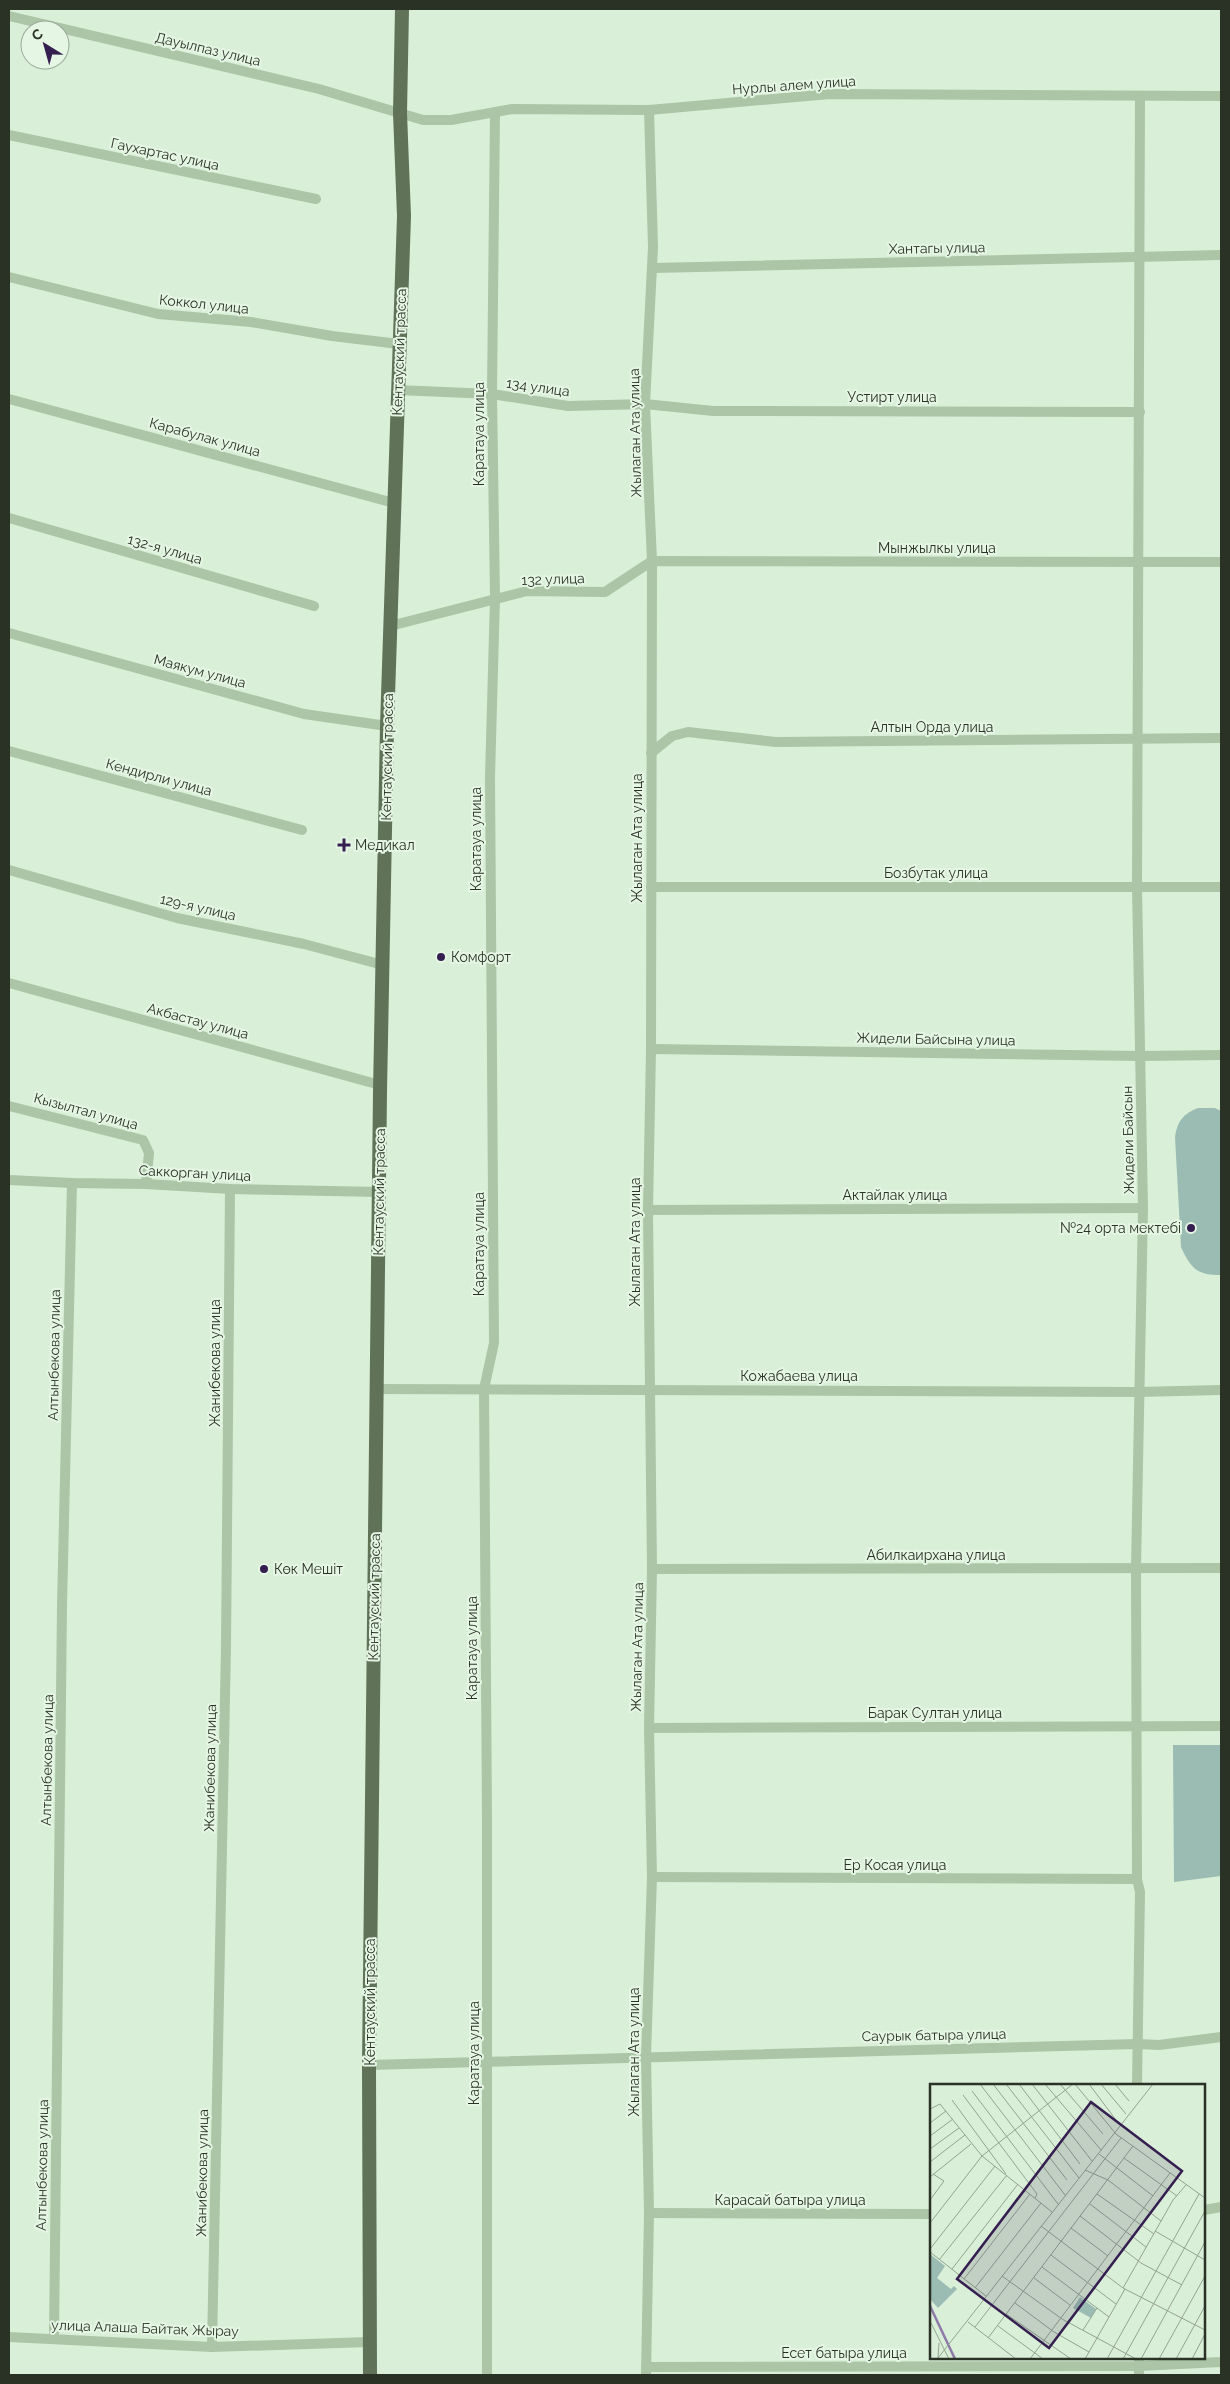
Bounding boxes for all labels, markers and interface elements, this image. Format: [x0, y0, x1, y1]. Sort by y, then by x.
north arrow [20, 20, 70, 70]
text: С [29, 25, 46, 44]
street label: Дауылпаз улица [154, 29, 262, 69]
street label: Нурлы алем улица [732, 73, 856, 97]
street label: Гаухартас улица [109, 135, 221, 173]
street label: Хантагы улица [888, 239, 986, 257]
street label: Кентауский трасса [389, 288, 409, 416]
street label: Коккол улица [158, 291, 250, 317]
street label: Жылаган Ата улица [626, 368, 644, 498]
street label: 134 улица [505, 375, 571, 399]
street label: Каратауа улица [471, 382, 487, 486]
street label: Устирт улица [847, 389, 937, 405]
street label: Карабулак улица [148, 414, 262, 460]
street label: 132-я улица [126, 531, 204, 567]
street label: Мынжылкы улица [878, 540, 996, 556]
street label: 132 улица [521, 570, 585, 588]
street label: Маякум улица [152, 651, 248, 691]
street label: Кентауский трасса [378, 693, 396, 821]
street label: Алтын Орда улица [871, 719, 993, 735]
street label: Кендирли улица [104, 755, 214, 799]
street label: Жылаган Ата улица [629, 773, 645, 903]
street label: Каратауа улица [468, 787, 484, 891]
place label: Медикал [355, 837, 415, 853]
marker: Медикал [337, 838, 351, 852]
street label: Бозбутак улица [884, 865, 988, 881]
street label: 129-я улица [158, 890, 238, 924]
place label: Комфорт [451, 949, 511, 965]
marker: Комфорт [435, 951, 447, 963]
street label: Акбастау улица [145, 1000, 251, 1042]
street label: Жидели Байсына улица [856, 1030, 1016, 1048]
street label: Жидели Байсын [1119, 1086, 1137, 1194]
street label: Кызылтал улица [32, 1089, 140, 1133]
street label: Кентауский трасса [370, 1128, 388, 1256]
street label: Саккорган улица [138, 1162, 252, 1184]
street label: Жылаган Ата улица [627, 1177, 643, 1307]
street label: Актайлак улица [843, 1187, 948, 1203]
street label: Каратауа улица [471, 1192, 487, 1296]
place label: №24 орта мектебі [1060, 1220, 1181, 1236]
marker: №24 орта мектебі [1185, 1222, 1197, 1234]
street label: Алтынбекова улица [45, 1289, 63, 1421]
street label: Жанибекова улица [207, 1299, 223, 1427]
street label: Кожабаева улица [740, 1368, 858, 1384]
street label: Кентауский трасса [365, 1533, 383, 1661]
street label: Абилкаирхана улица [866, 1547, 1006, 1563]
place label: Көк Мешіт [274, 1561, 343, 1577]
marker: Көк Мешіт [258, 1563, 270, 1575]
street label: Жылаган Ата улица [628, 1582, 646, 1712]
street label: Каратауа улица [464, 1596, 480, 1700]
street label: Алтынбекова улица [38, 1694, 56, 1826]
street label: Жанибекова улица [201, 1704, 219, 1832]
street label: Барак Султан улица [868, 1705, 1002, 1721]
street label: Ер Косая улица [844, 1857, 946, 1873]
street label: Кентауский трасса [362, 1938, 378, 2066]
street label: Жылаган Ата улица [626, 1987, 642, 2117]
street label: Каратауа улица [466, 2001, 482, 2105]
street label: Саурык батыра улица [861, 2026, 1007, 2044]
inset map [930, 2084, 1205, 2359]
street label: Алтынбекова улица [33, 2099, 51, 2231]
street label: Жанибекова улица [193, 2109, 211, 2237]
street label: Карасай батыра улица [714, 2192, 866, 2208]
street label: улица Алаша Байтақ Жырау [51, 2317, 239, 2339]
street label: Есет батыра улица [781, 2345, 907, 2361]

